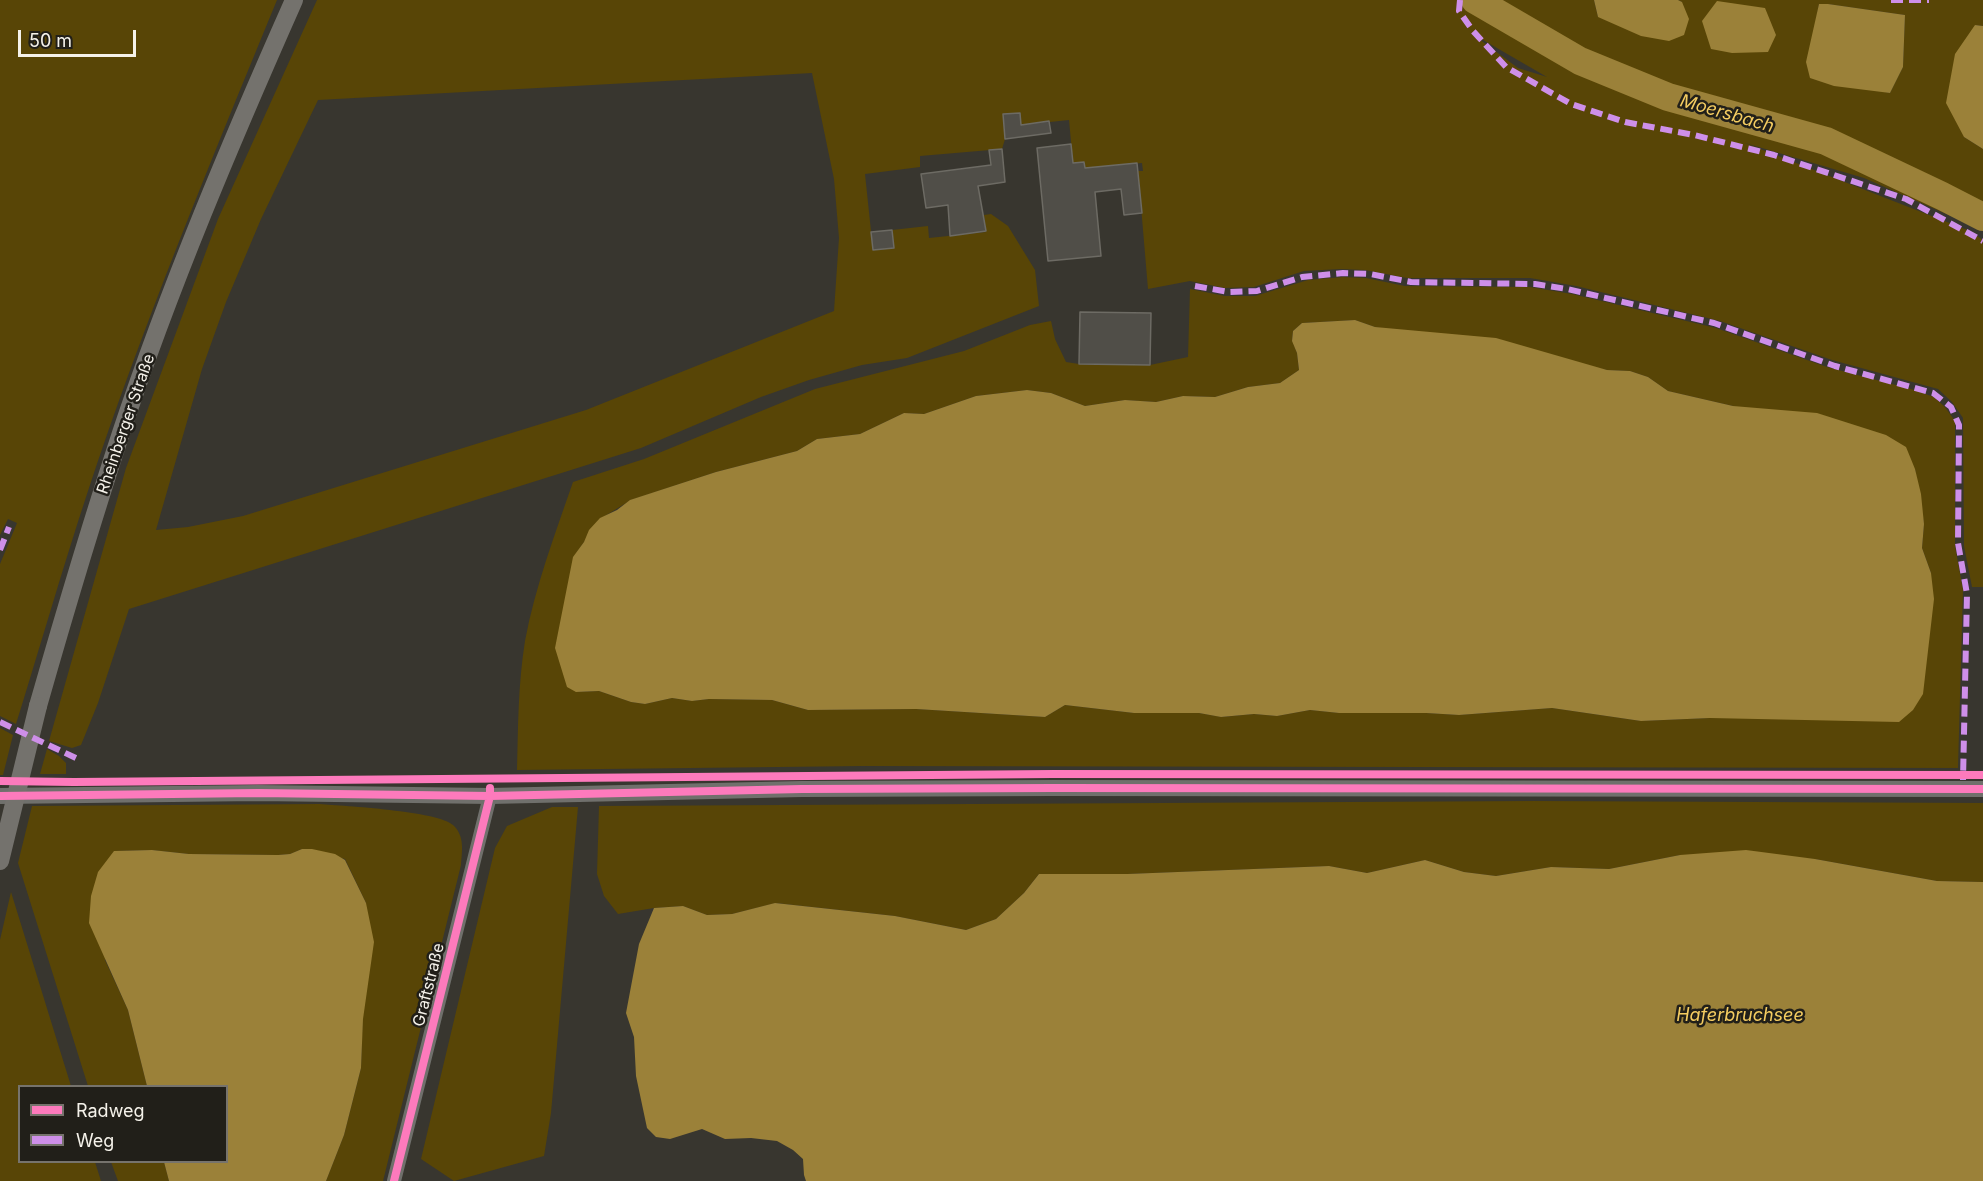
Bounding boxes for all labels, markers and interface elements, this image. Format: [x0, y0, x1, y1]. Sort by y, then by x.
scale bar [21, 18, 140, 56]
text: 50 m [29, 30, 72, 51]
water label: Moersbach [1678, 90, 1776, 138]
street label: Rheinberger Straße [93, 352, 159, 496]
street label: Graftstraße [409, 941, 449, 1029]
water label: Haferbruchsee [1676, 1005, 1804, 1027]
legend [18, 1085, 228, 1163]
text: Radweg [76, 1100, 145, 1121]
text: Weg [76, 1130, 114, 1151]

